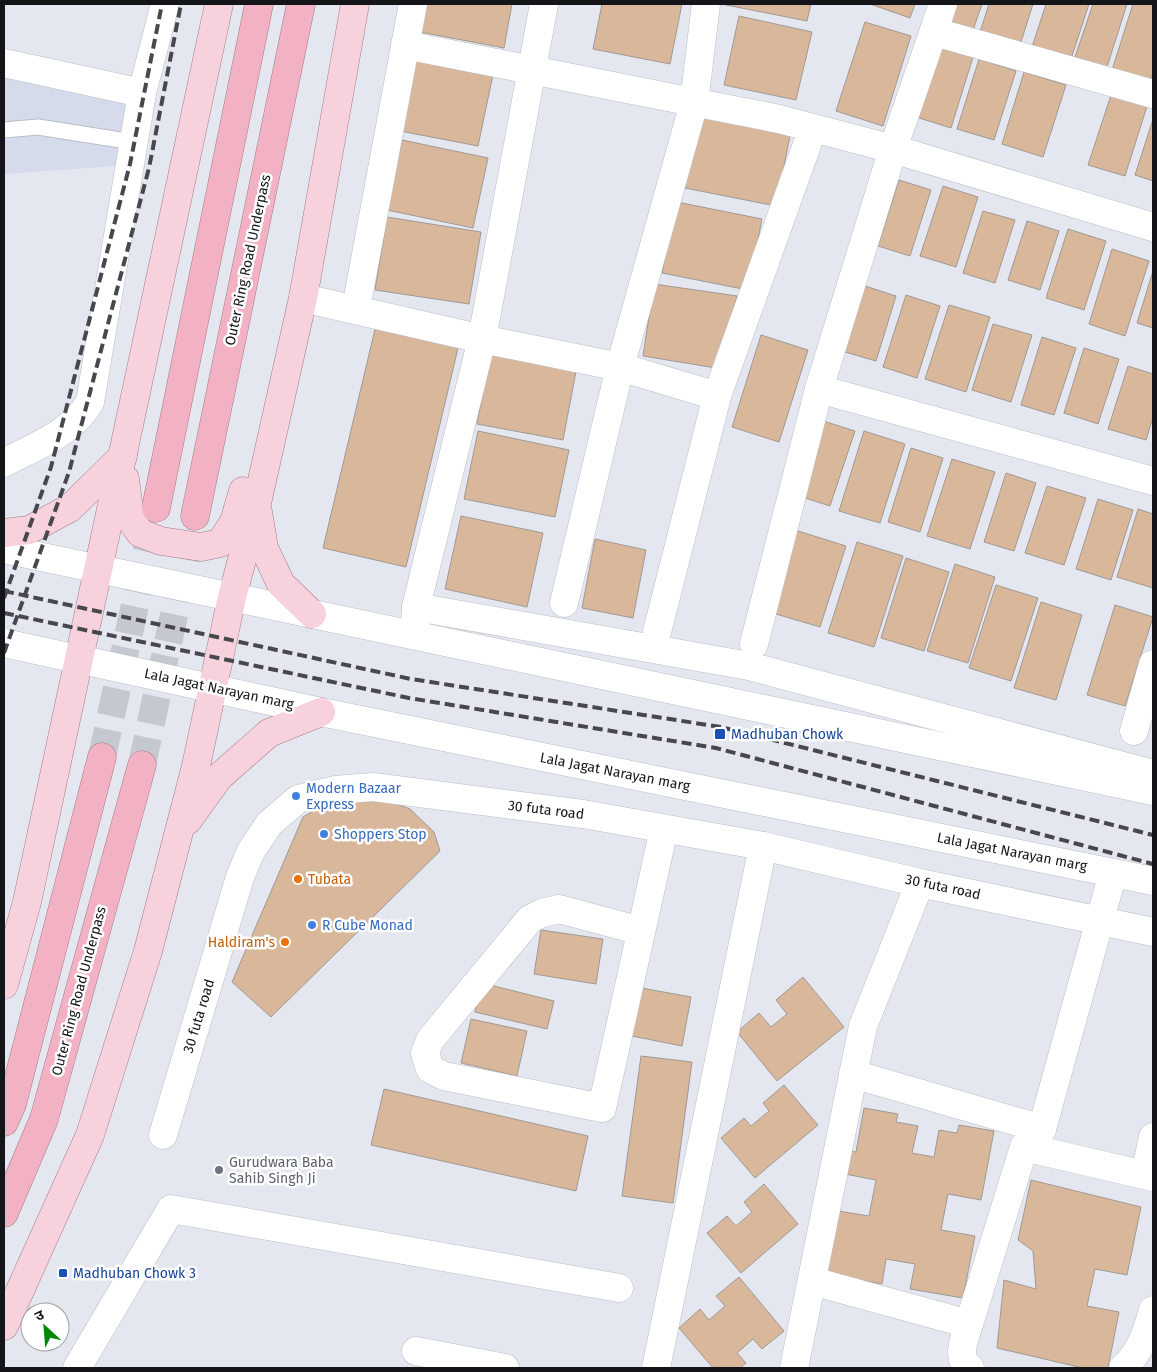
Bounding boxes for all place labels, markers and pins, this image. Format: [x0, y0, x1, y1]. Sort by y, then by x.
place label: Madhuban Chowk [731, 726, 844, 743]
marker: Madhuban Chowk [713, 727, 727, 741]
place label: Modern Bazaar Express [306, 780, 402, 813]
marker: Modern Bazaar Express [290, 790, 302, 802]
place label: Shoppers Stop [334, 826, 427, 843]
marker: Shoppers Stop [318, 828, 330, 840]
place label: Tubata [308, 871, 351, 888]
marker: Tubata [292, 873, 304, 885]
place label: R Cube Monad [322, 917, 413, 934]
marker: R Cube Monad [306, 919, 318, 931]
place label: Haldiram's [208, 934, 275, 951]
marker: Haldiram's [279, 936, 291, 948]
place label: Gurudwara Baba Sahib Singh Ji [229, 1154, 334, 1187]
marker: Gurudwara Baba Sahib Singh Ji [213, 1164, 225, 1176]
place label: Madhuban Chowk 3 [73, 1265, 196, 1282]
marker: Madhuban Chowk 3 [57, 1267, 69, 1279]

